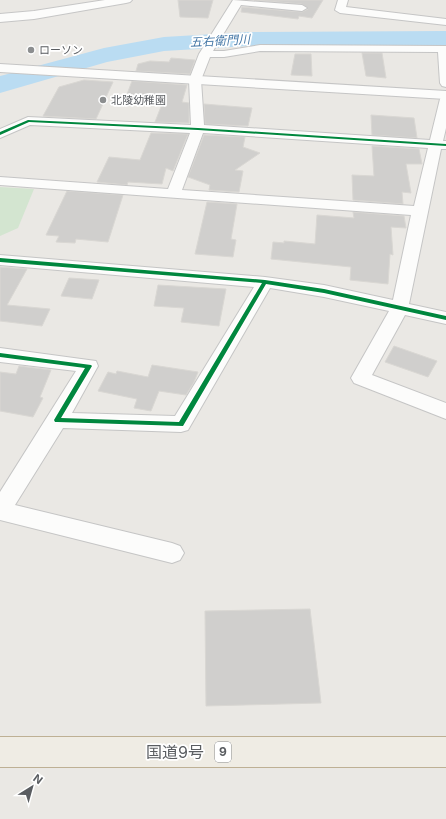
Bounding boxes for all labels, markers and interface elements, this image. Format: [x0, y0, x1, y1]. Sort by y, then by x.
water label: 五右衛門川 [190, 31, 252, 50]
place label: ローソン [39, 43, 83, 57]
marker: ローソン [26, 45, 36, 55]
place label: 北陵幼稚園 [111, 93, 166, 107]
marker: 北陵幼稚園 [98, 95, 108, 105]
street label: 国道9号 [146, 742, 204, 762]
road number: 9 [215, 742, 231, 762]
north arrow [12, 767, 52, 807]
text: N [30, 771, 46, 787]

